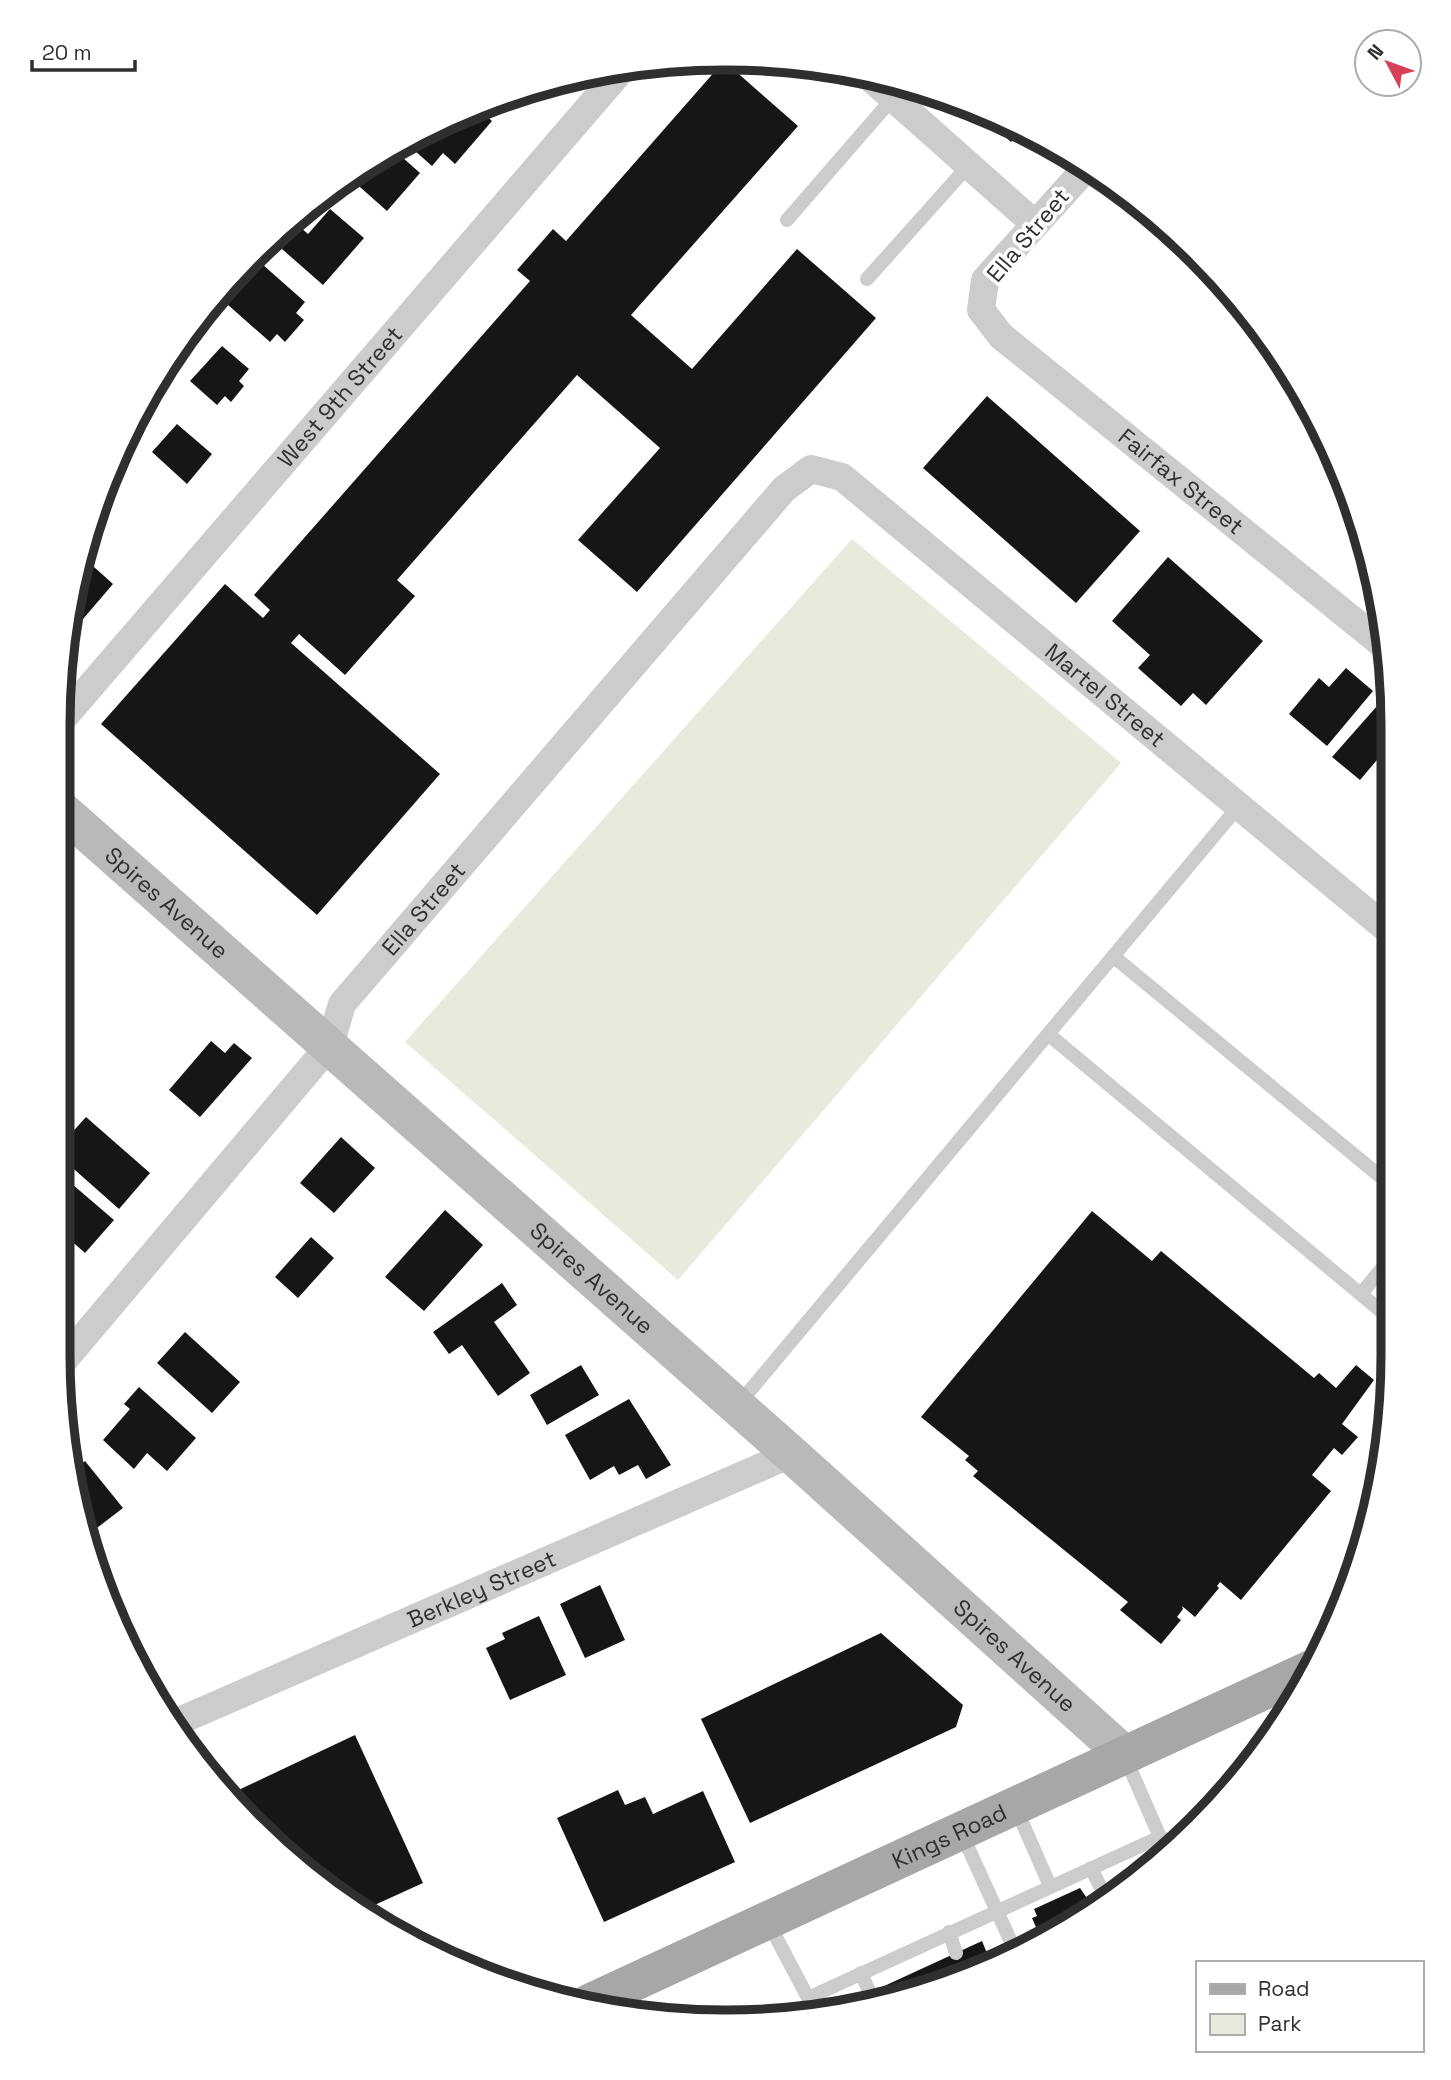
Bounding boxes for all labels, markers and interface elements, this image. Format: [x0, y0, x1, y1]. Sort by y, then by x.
scale bar [32, 28, 135, 72]
north arrow [1353, 28, 1423, 98]
text: 20 m [42, 39, 92, 66]
text: N [1362, 39, 1389, 65]
street label: Ella Street [980, 182, 1076, 288]
street label: West 9th Street [271, 320, 409, 473]
street label: Fairfax Street [1112, 422, 1250, 541]
street label: Martel Street [1039, 637, 1172, 754]
street label: Spires Avenue [99, 840, 235, 966]
street label: Ella Street [375, 856, 472, 962]
street label: Spires Avenue [524, 1215, 660, 1341]
street label: Berkley Street [403, 1543, 561, 1635]
street label: Spires Avenue [947, 1592, 1083, 1719]
street label: Kings Road [887, 1797, 1011, 1876]
legend [1196, 1961, 1423, 2052]
text: Road [1258, 1975, 1310, 2002]
text: Park [1258, 2010, 1302, 2037]

